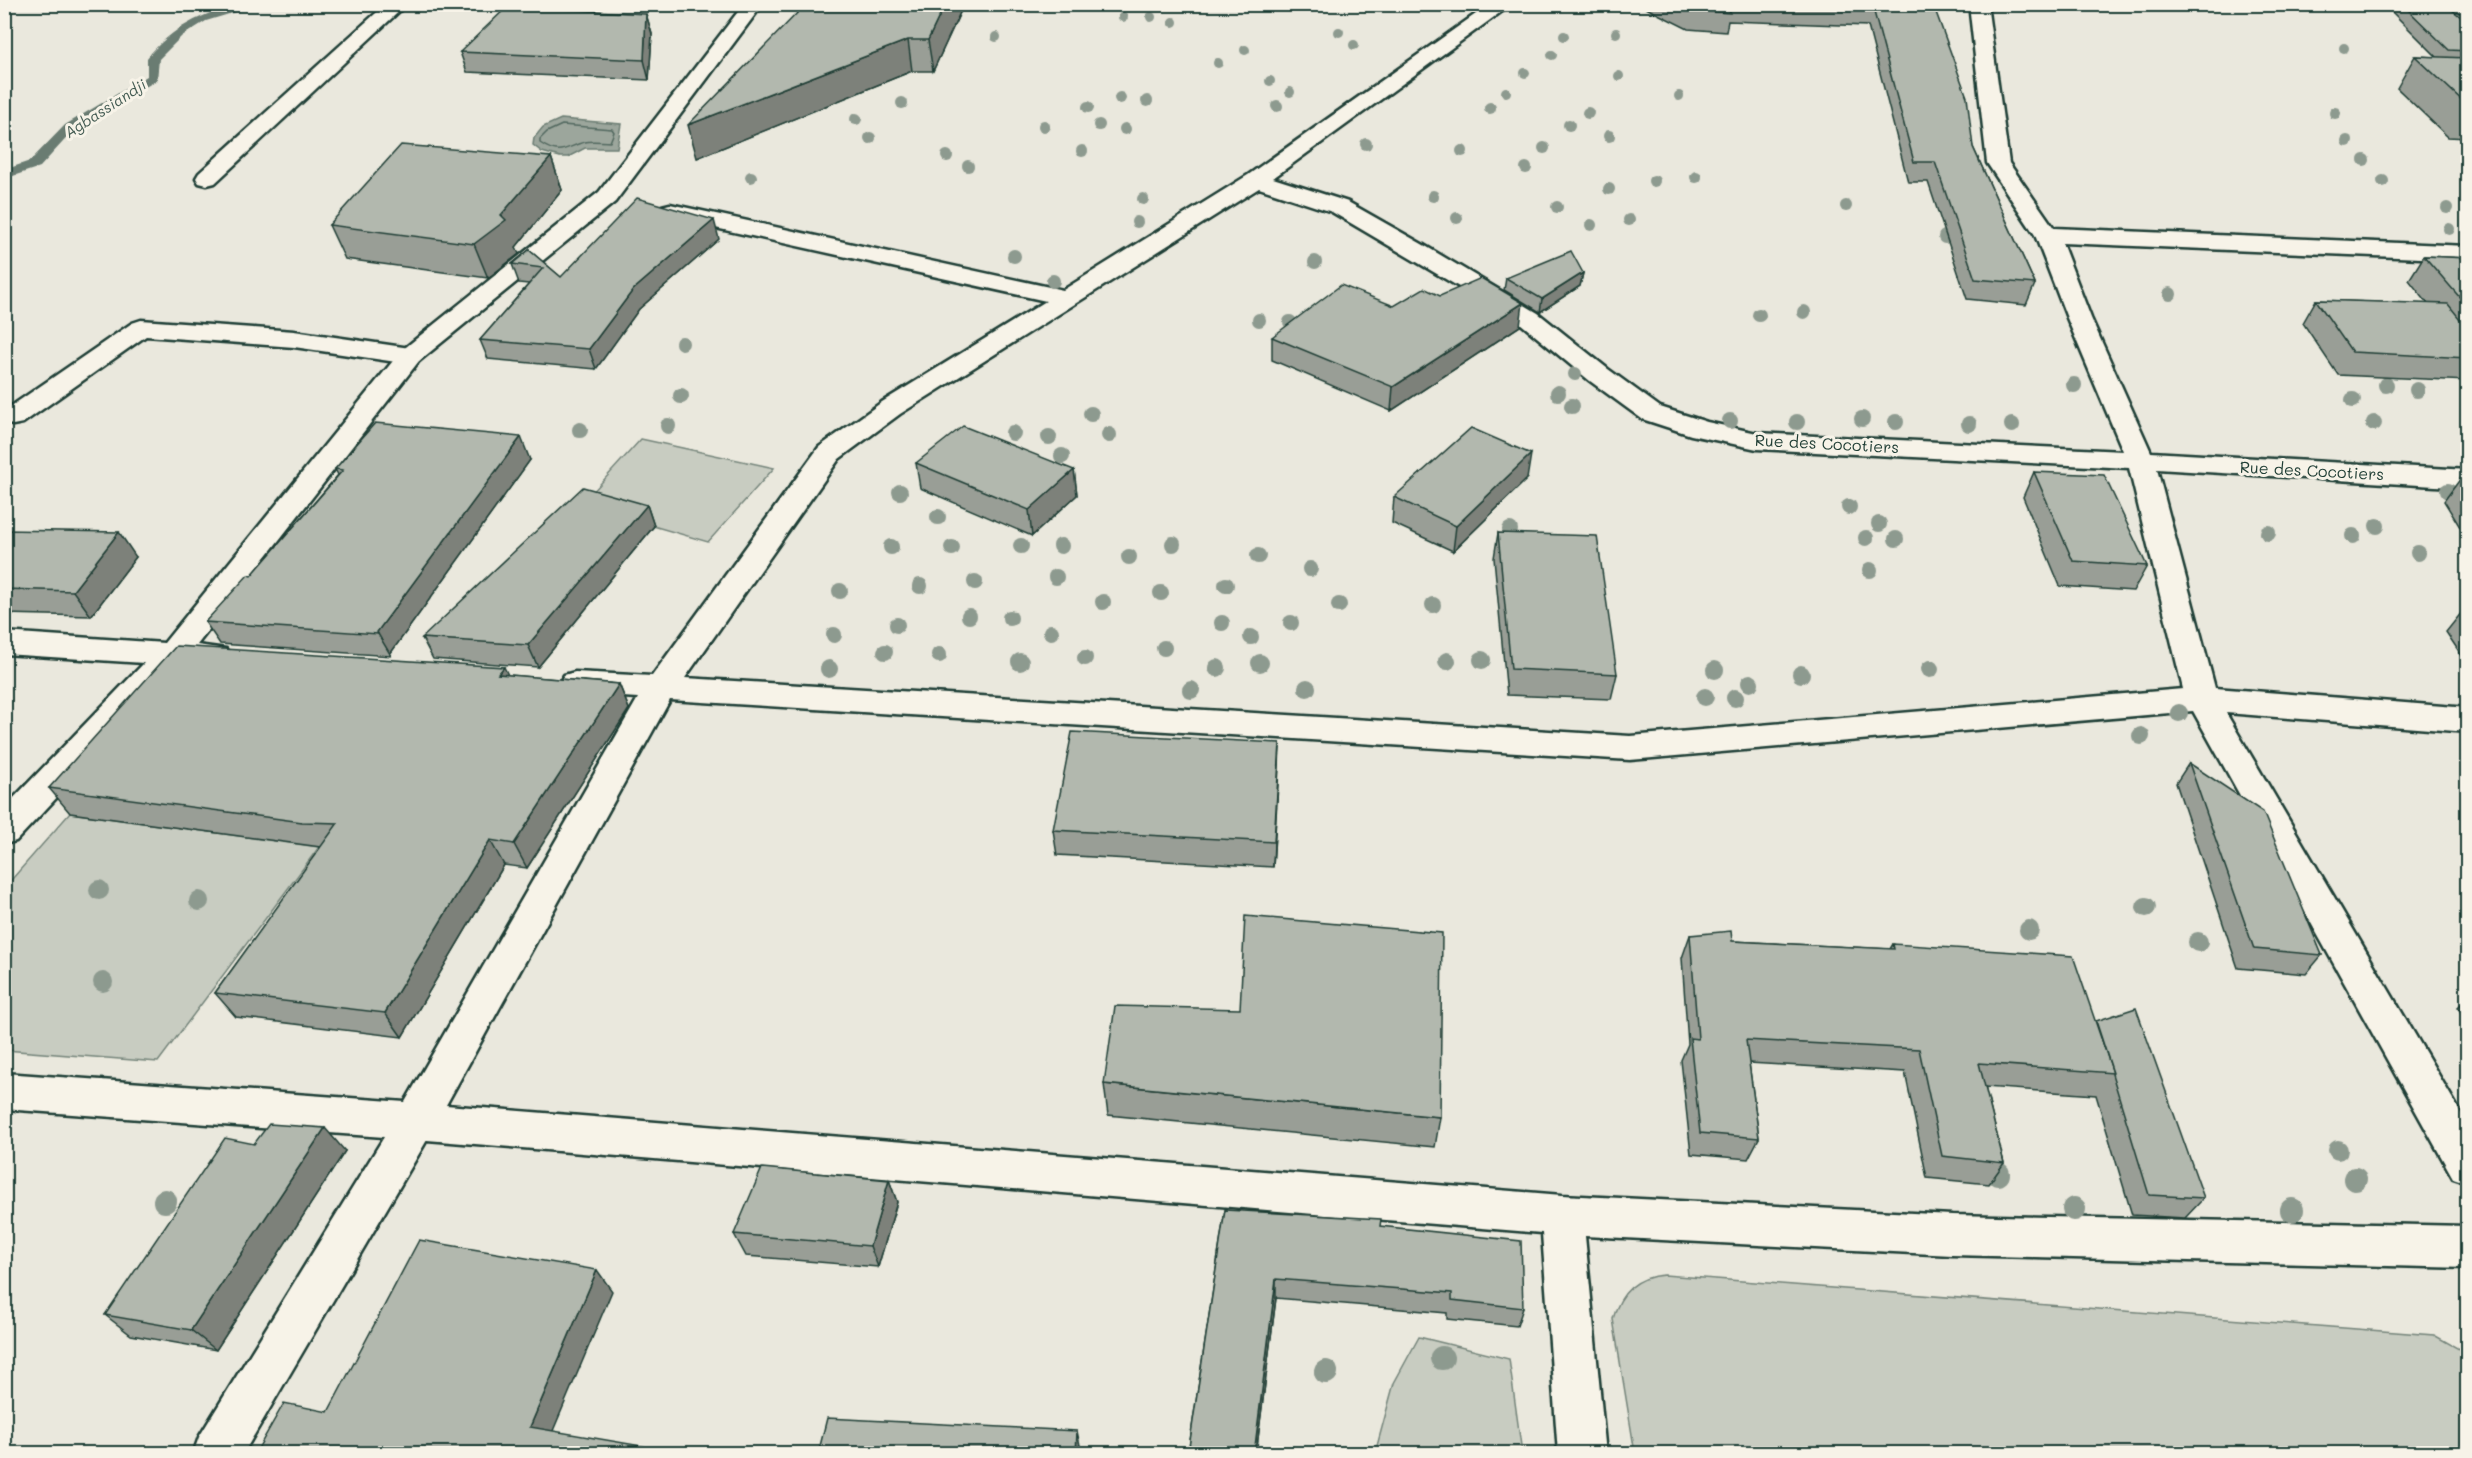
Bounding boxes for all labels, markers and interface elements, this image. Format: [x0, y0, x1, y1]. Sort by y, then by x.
water label: Agbassiandji [60, 74, 150, 142]
street label: Rue des Cocotiers [1754, 429, 1900, 457]
street label: Rue des Cocotiers [2239, 456, 2385, 484]

